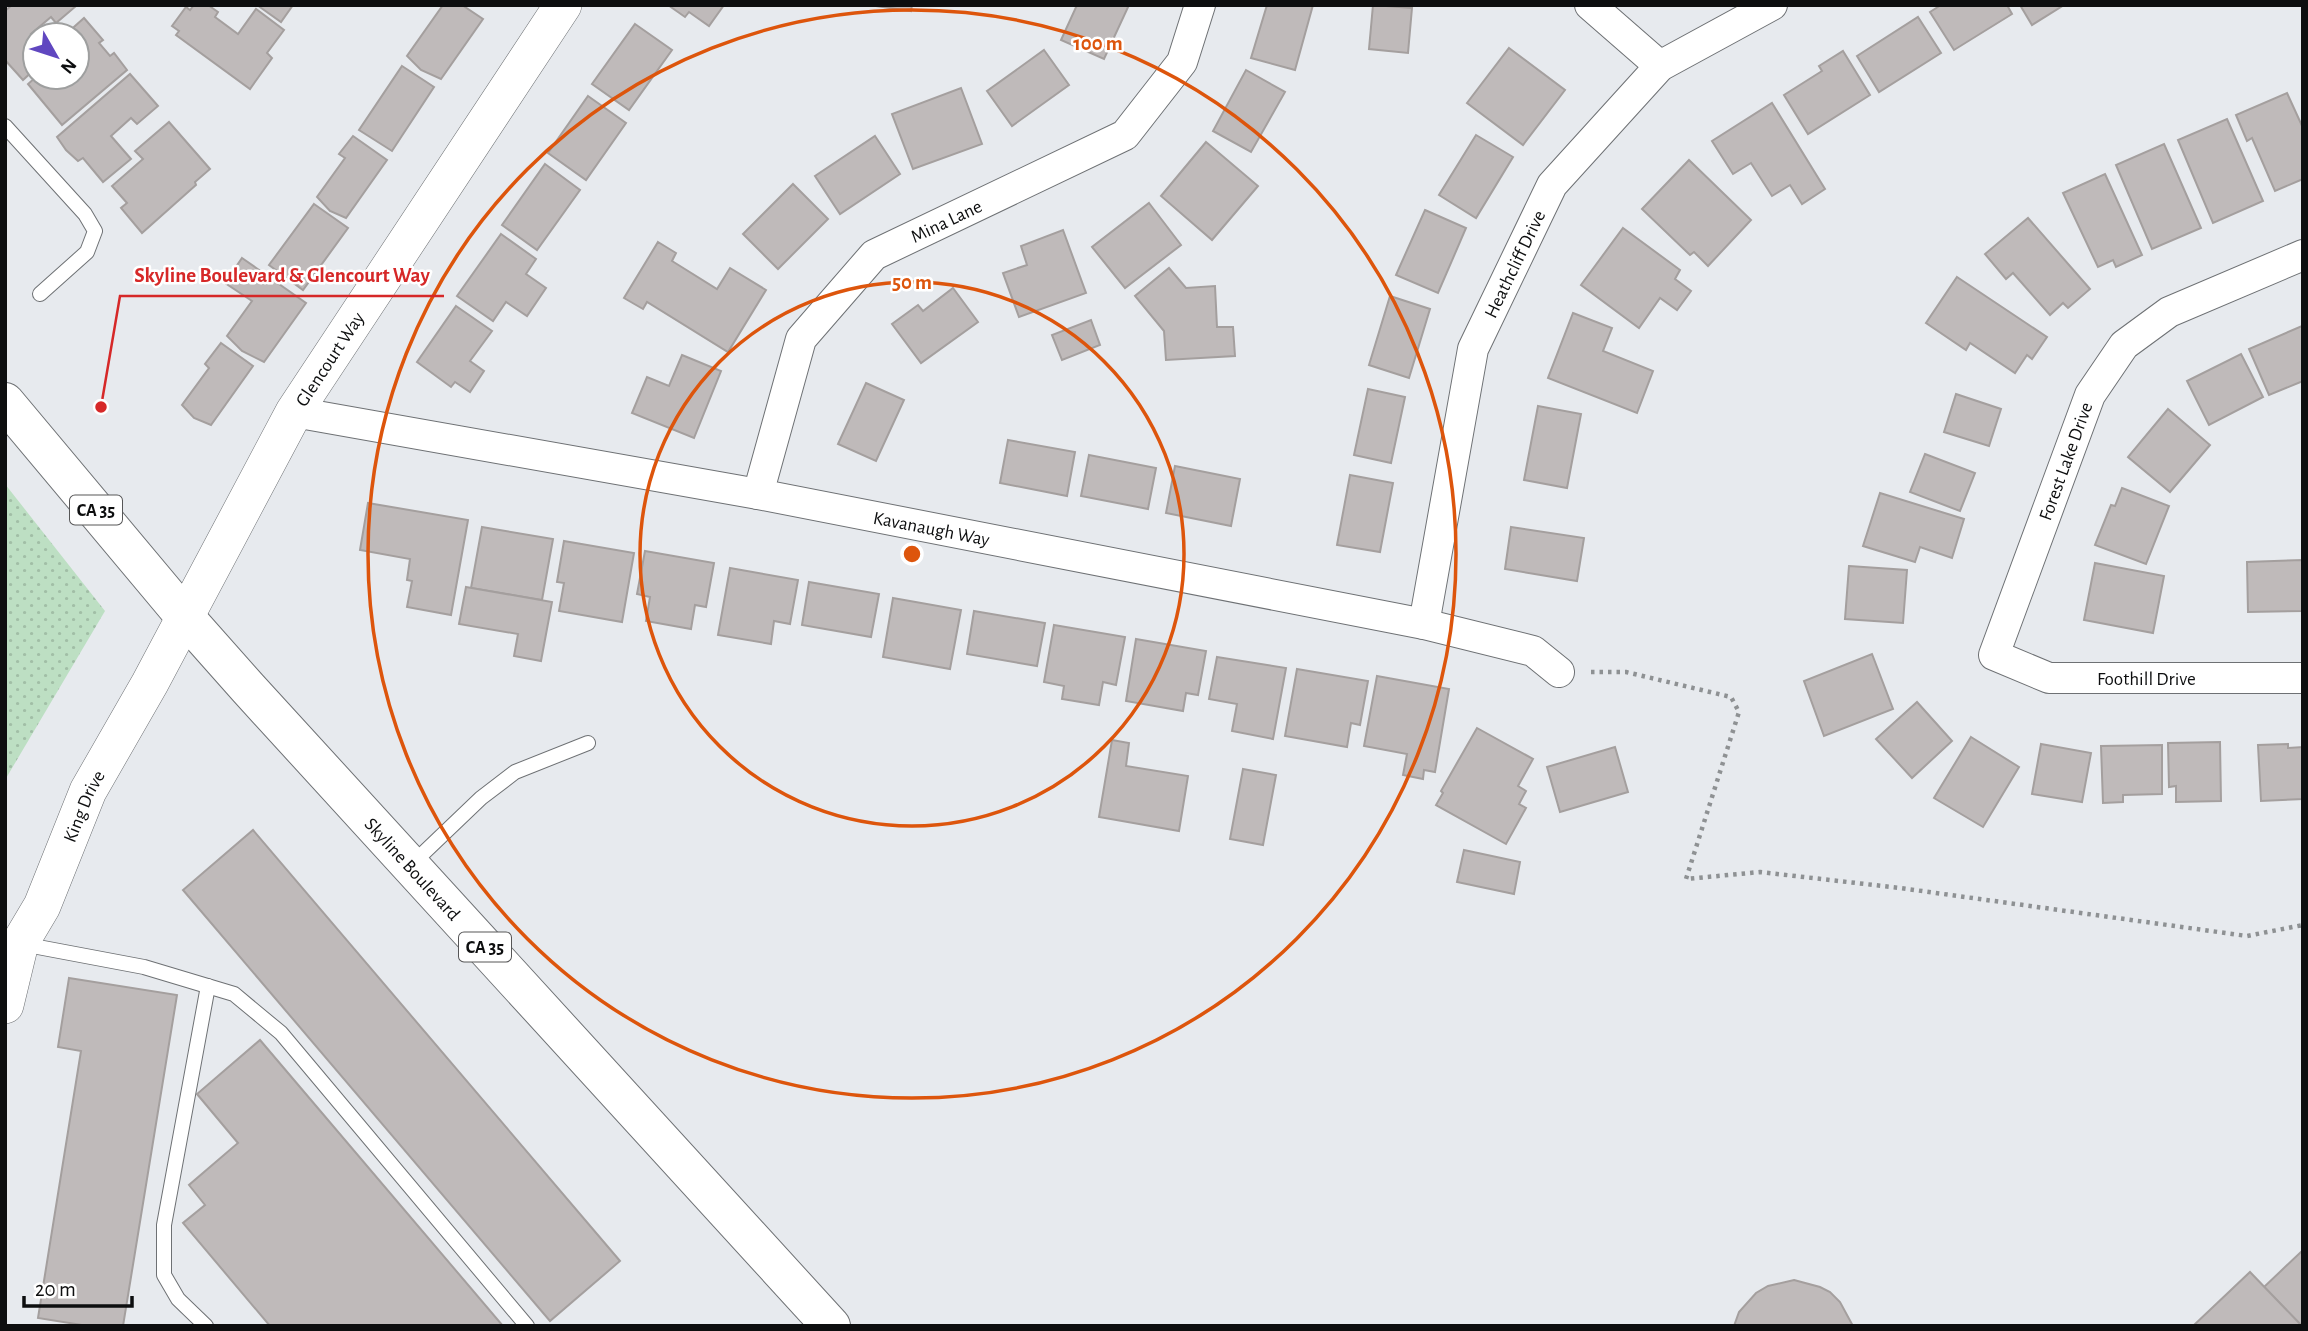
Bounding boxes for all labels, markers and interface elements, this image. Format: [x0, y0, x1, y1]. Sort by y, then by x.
north arrow [21, 21, 91, 91]
text: 100 m [1073, 33, 1123, 54]
text: N [57, 55, 80, 77]
street label: Mina Lane [908, 197, 985, 247]
street label: Heathcliff Drive [1481, 208, 1549, 321]
callout: Skyline Boulevard & Glencourt Way [120, 254, 444, 296]
text: Skyline Boulevard & Glencourt Way [134, 265, 430, 286]
text: 50 m [892, 272, 932, 293]
street label: Glencourt Way [293, 309, 368, 410]
street label: Forest Lake Drive [2036, 400, 2097, 523]
road number: CA 35 [70, 496, 122, 524]
street label: Kavanaugh Way [871, 509, 991, 550]
centre of rings [900, 542, 924, 566]
street label: Foothill Drive [2097, 670, 2196, 689]
street label: King Drive [60, 767, 109, 845]
street label: Skyline Boulevard [361, 815, 463, 925]
road number: CA 35 [459, 932, 511, 962]
scale bar [24, 1264, 133, 1308]
text: 20 m [35, 1279, 76, 1300]

